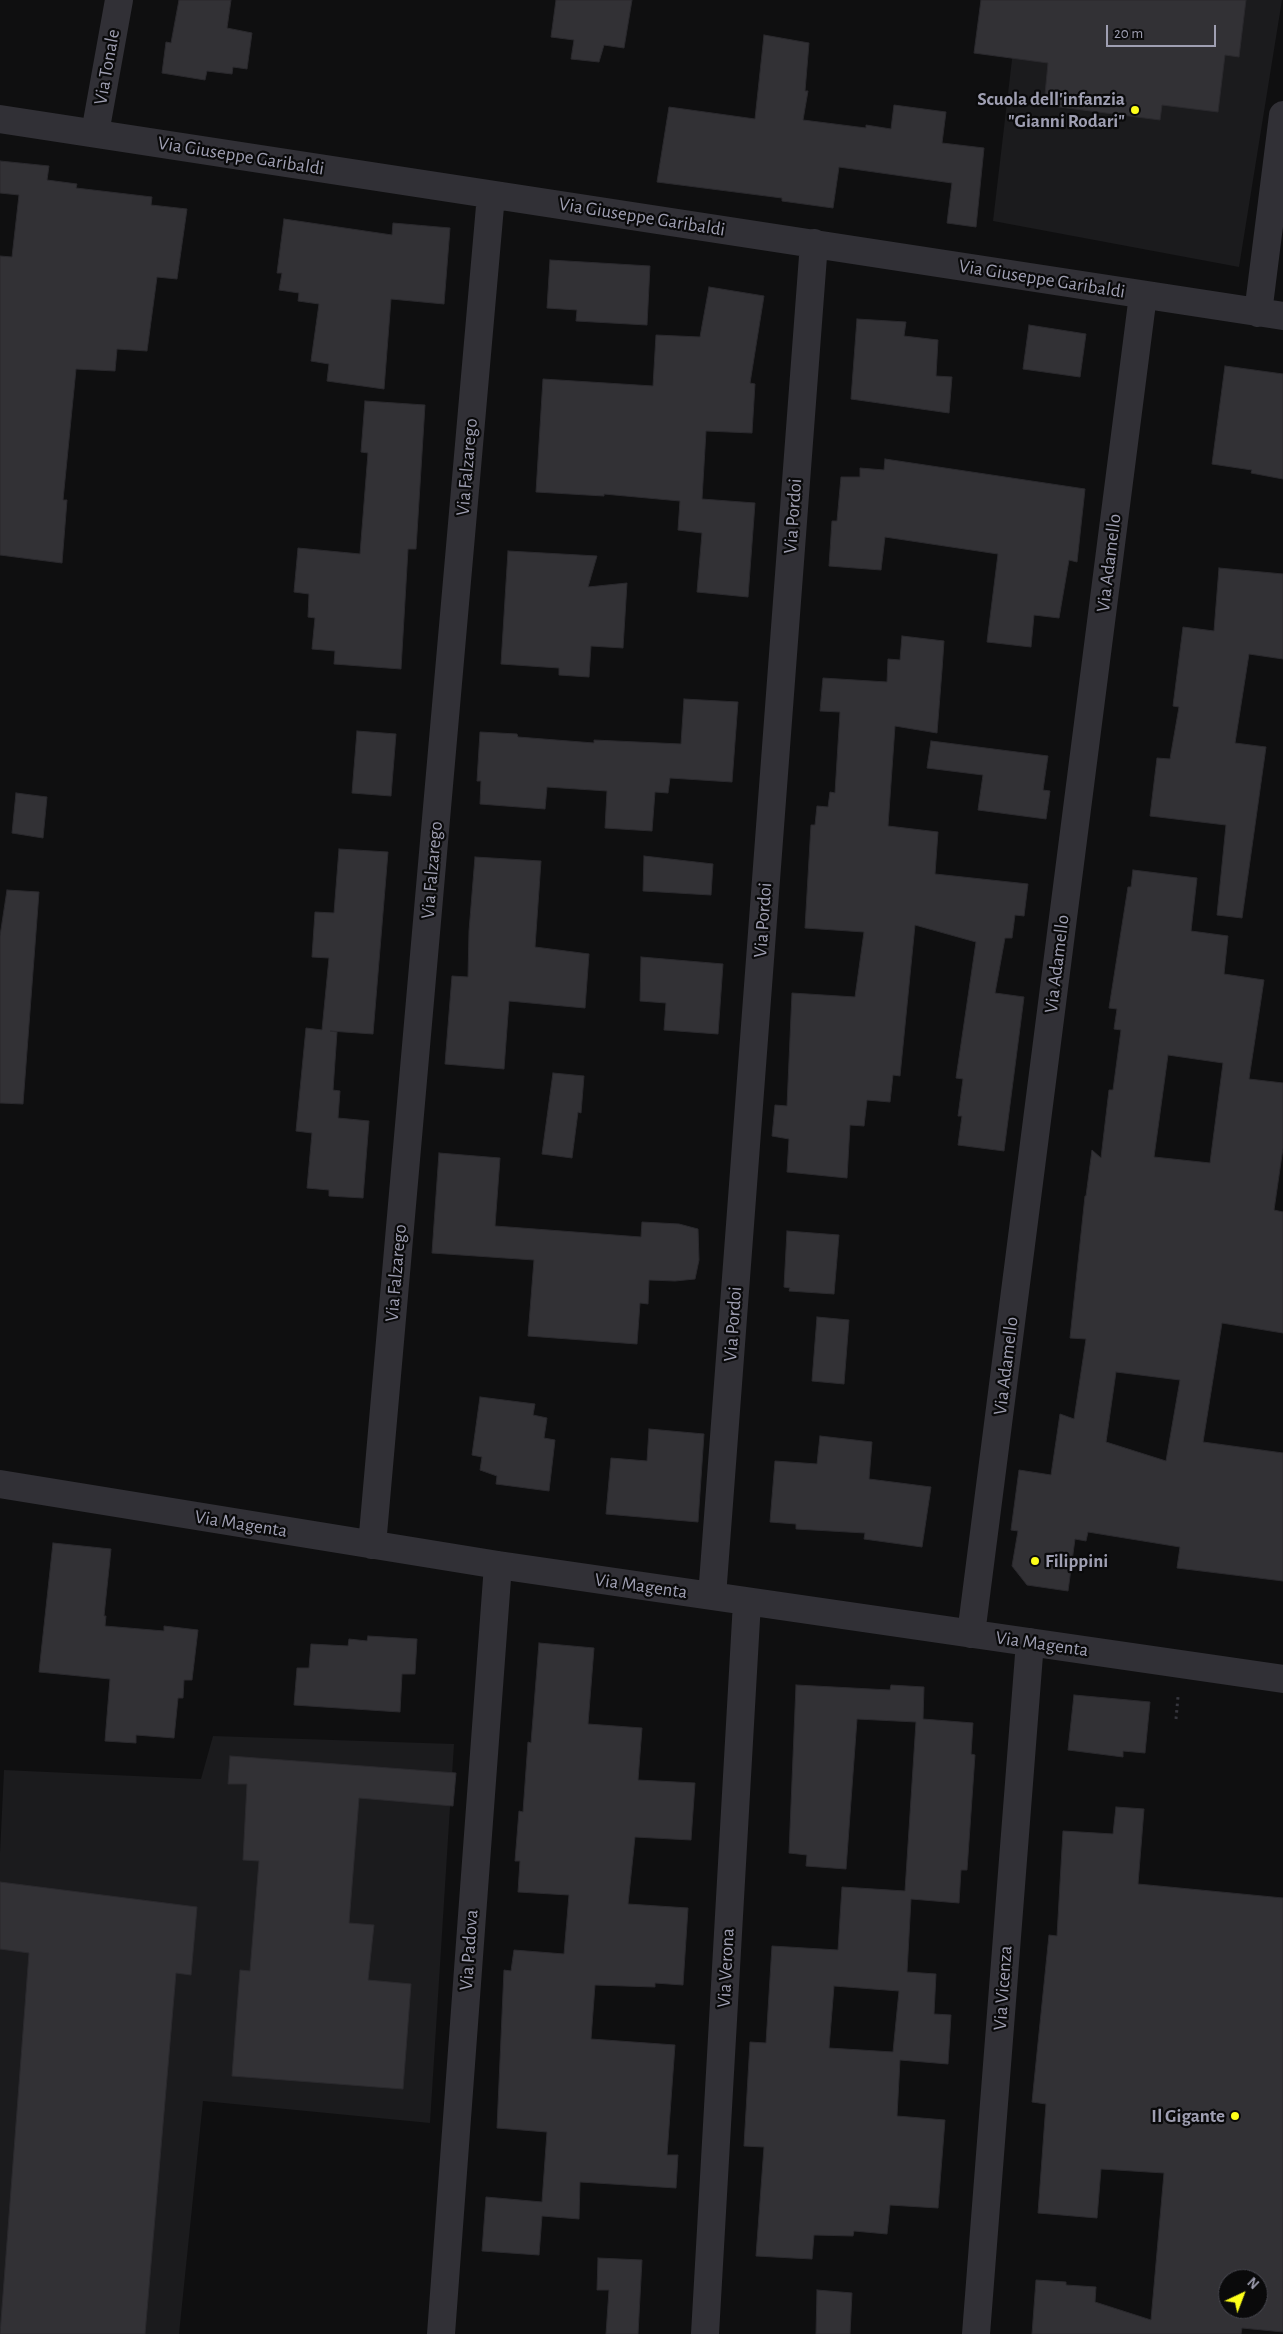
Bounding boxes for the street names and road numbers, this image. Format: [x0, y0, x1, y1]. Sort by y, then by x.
street label: Via Tonale [89, 27, 125, 107]
street label: Via Giuseppe Garibaldi [156, 132, 326, 180]
street label: Via Giuseppe Garibaldi [557, 193, 727, 241]
street label: Via Giuseppe Garibaldi [957, 255, 1127, 303]
street label: Via Falzarego [451, 417, 483, 517]
street label: Via Pordoi [779, 478, 807, 554]
street label: Via Adamello [1092, 512, 1126, 614]
street label: Via Falzarego [416, 820, 448, 920]
street label: Via Pordoi [749, 882, 777, 958]
street label: Via Adamello [1040, 913, 1074, 1015]
street label: Via Falzarego [380, 1223, 412, 1323]
street label: Via Pordoi [719, 1286, 747, 1362]
street label: Via Adamello [989, 1315, 1023, 1417]
street label: Via Magenta [193, 1505, 289, 1543]
street label: Via Magenta [593, 1568, 689, 1604]
street label: Via Magenta [994, 1626, 1090, 1662]
street label: Via Padova [455, 1909, 483, 1991]
street label: Via Verona [713, 1928, 739, 2008]
street label: Via Vicenza [989, 1945, 1017, 2031]

